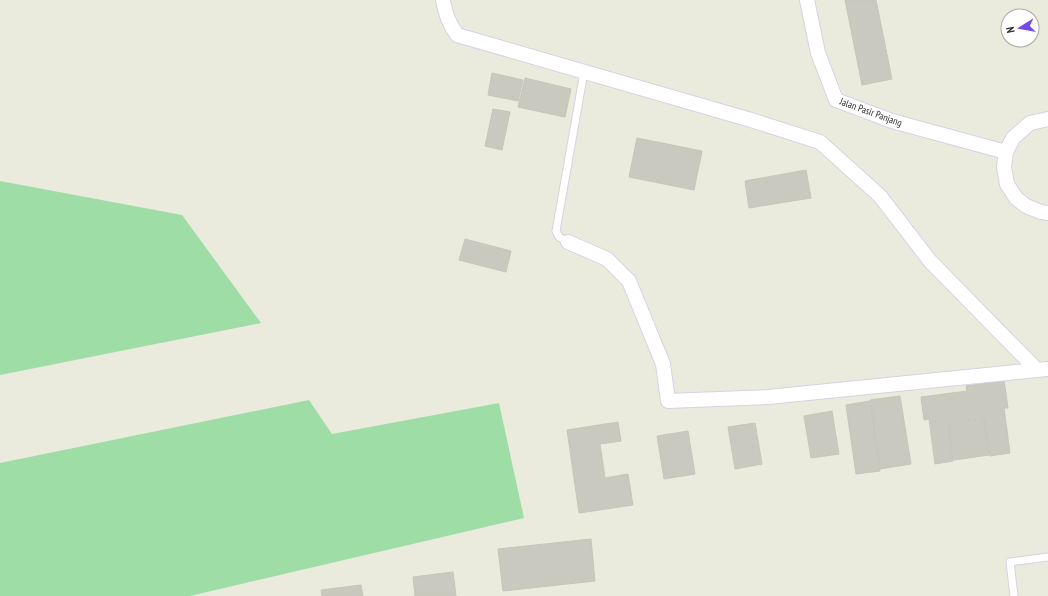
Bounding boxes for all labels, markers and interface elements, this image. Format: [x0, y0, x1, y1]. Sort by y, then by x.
north arrow [1000, 8, 1040, 48]
text: N [1003, 26, 1018, 34]
street label: Jalan Pasir Panjang [837, 94, 904, 129]

